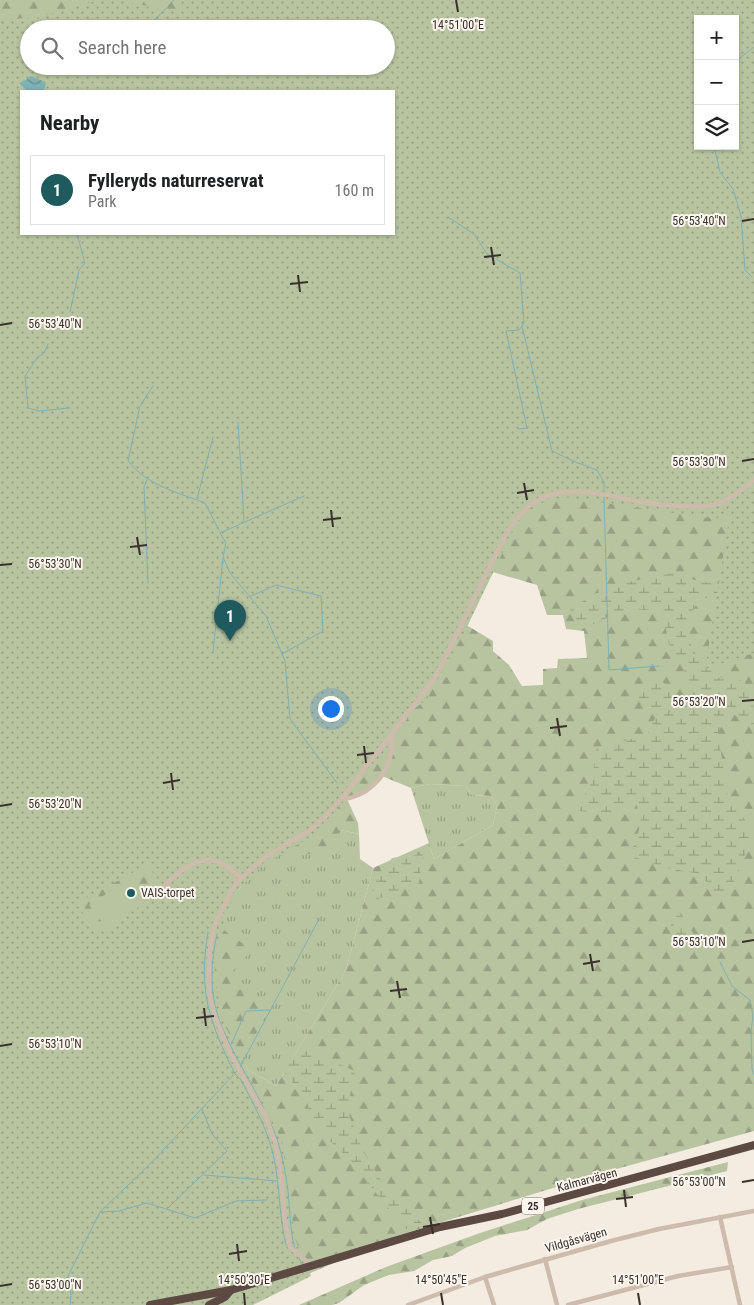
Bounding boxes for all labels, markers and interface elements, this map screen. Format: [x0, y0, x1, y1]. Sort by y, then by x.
map controls [694, 15, 739, 150]
button: + [694, 15, 739, 60]
text: 14°51'00"E [432, 18, 484, 32]
search box [20, 20, 395, 75]
icon: search [38, 34, 66, 62]
text: Search here [78, 36, 166, 59]
button: − [694, 60, 739, 105]
button: layers [694, 105, 739, 150]
text: Nearby [40, 111, 99, 135]
text: Fylleryds naturreservat [88, 169, 263, 192]
text: 1 [53, 181, 61, 200]
text: 160 m [335, 181, 374, 200]
text: Park [88, 192, 117, 211]
text: 56°53'40"N [672, 214, 726, 228]
text: 56°53'40"N [28, 317, 82, 331]
text: 56°53'30"N [672, 455, 726, 469]
text: 56°53'30"N [28, 557, 82, 571]
pin: 1 [214, 600, 246, 641]
text: 56°53'20"N [672, 695, 726, 709]
your location [318, 696, 344, 722]
text: 56°53'20"N [28, 797, 82, 811]
place label: VAIS-torpet [141, 886, 195, 900]
marker: VAIS-torpet [125, 887, 137, 899]
text: 56°53'10"N [672, 935, 726, 949]
text: 56°53'10"N [28, 1037, 82, 1051]
street label: Kalmarvägen [555, 1165, 619, 1195]
text: 56°53'00"N [672, 1175, 726, 1189]
road number: 25 [522, 1198, 544, 1214]
street label: Vildgåsvägen [544, 1224, 609, 1255]
text: 14°50'30"E [218, 1273, 270, 1287]
text: 14°50'45"E [415, 1273, 467, 1287]
text: 14°51'00"E [612, 1273, 664, 1287]
text: 56°53'00"N [28, 1278, 82, 1292]

